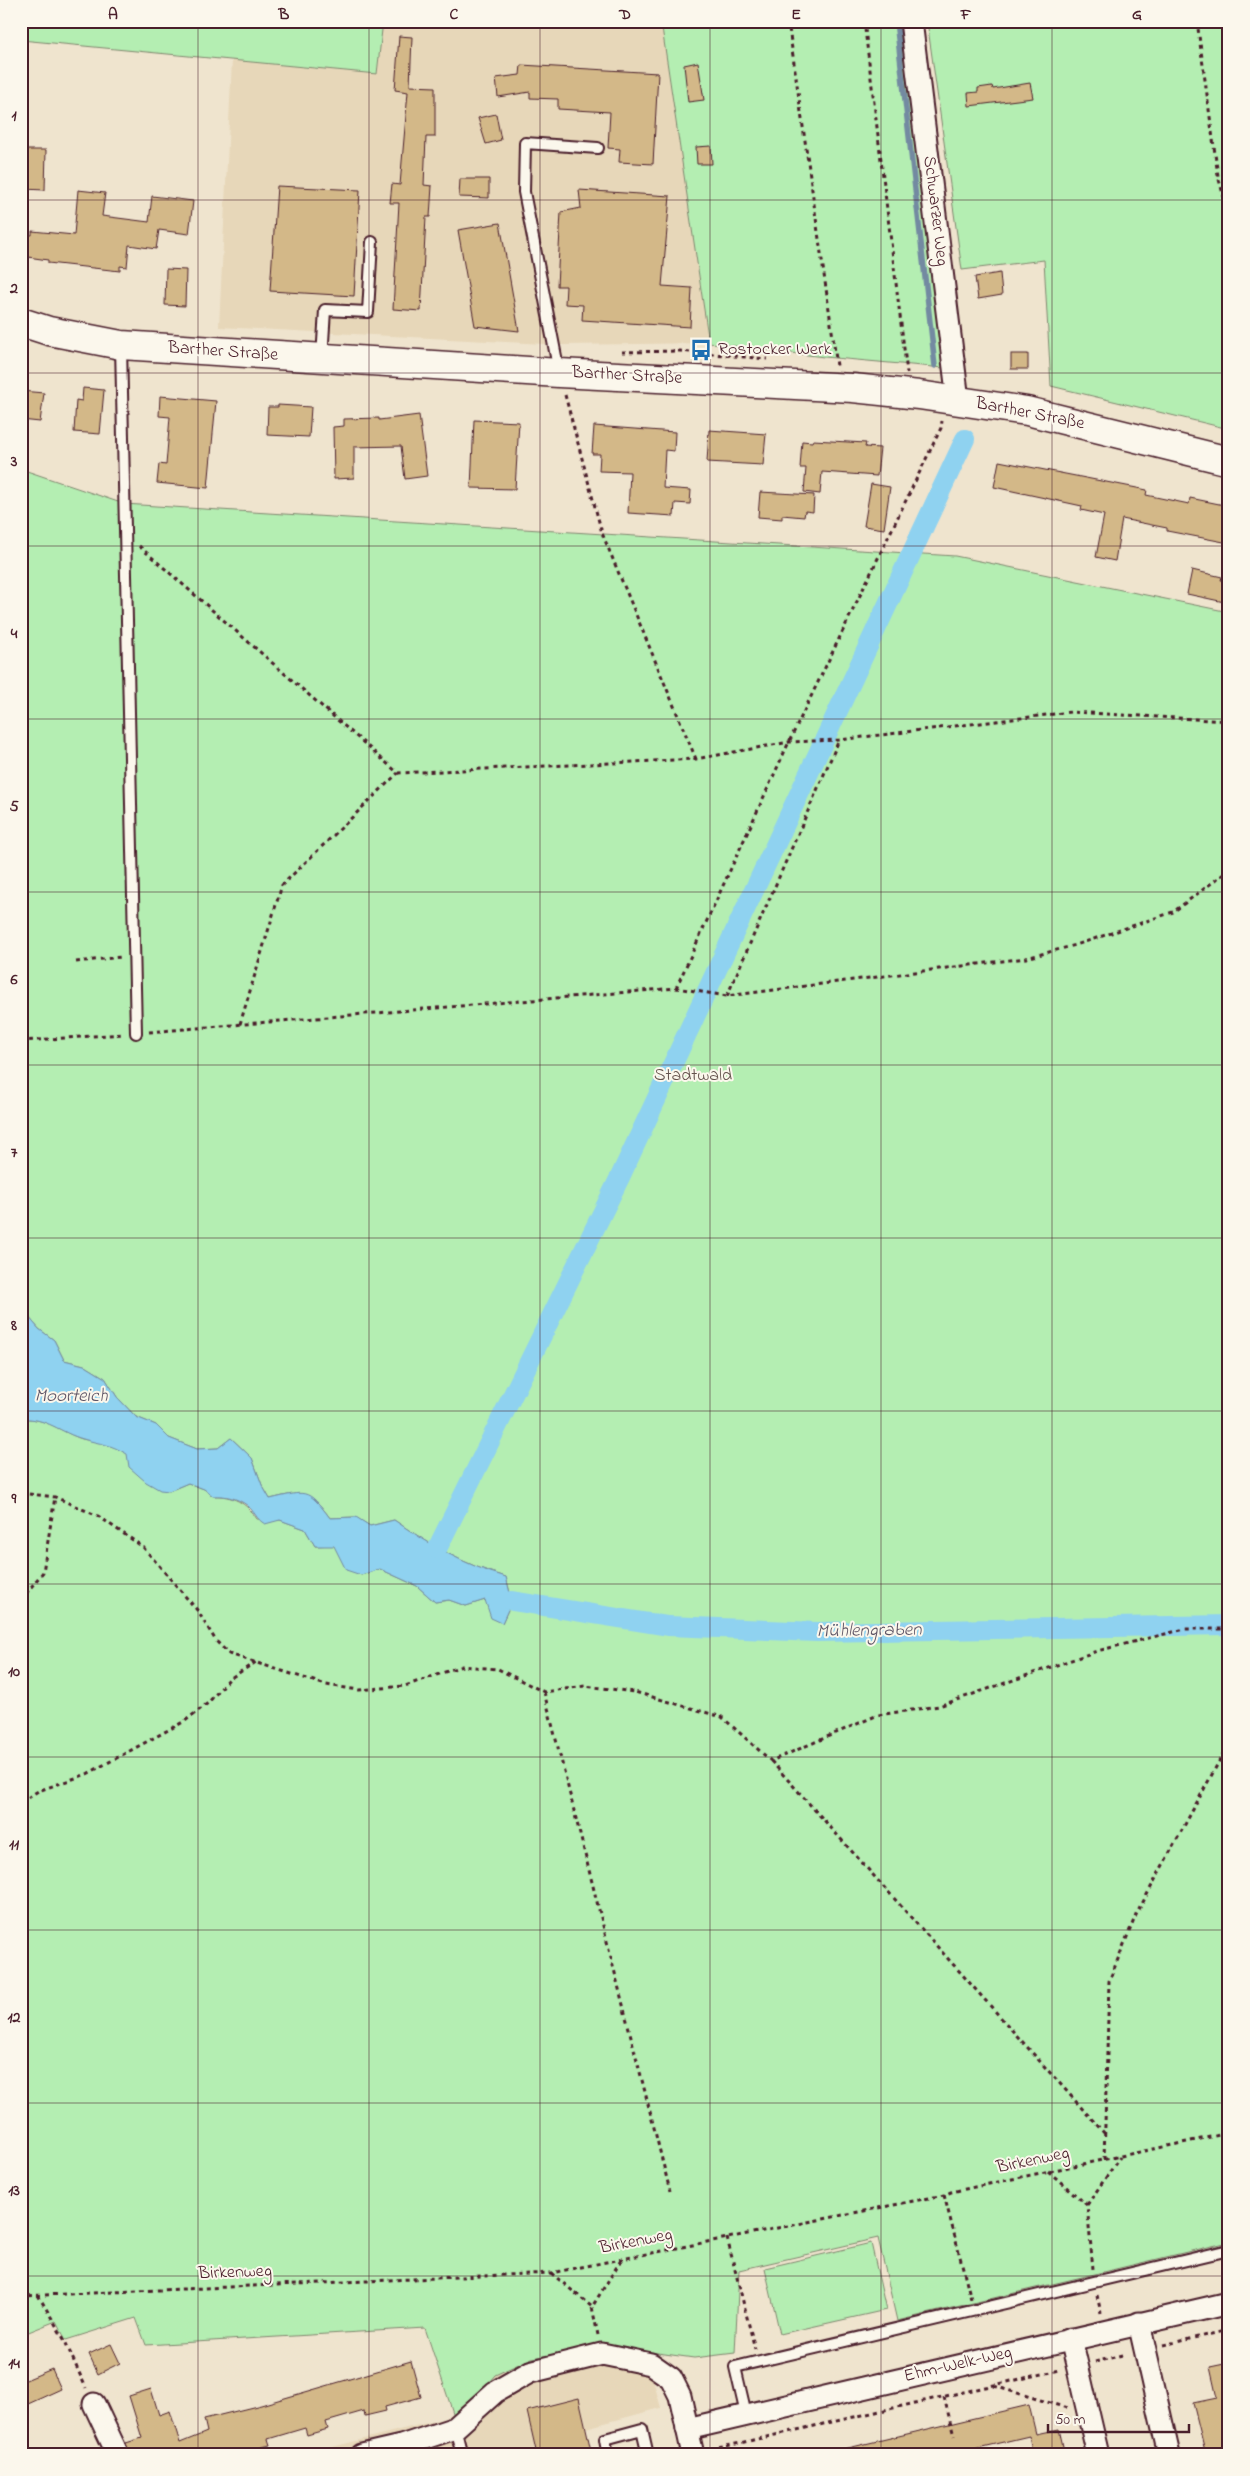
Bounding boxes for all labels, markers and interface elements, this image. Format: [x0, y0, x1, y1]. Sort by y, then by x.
text: A [108, 3, 118, 27]
text: B [278, 3, 290, 27]
text: C [450, 3, 459, 27]
text: D [618, 3, 631, 27]
text: E [791, 3, 801, 27]
text: F [960, 3, 972, 27]
text: G [1132, 3, 1142, 27]
text: 1 [11, 104, 17, 128]
street label: Schwarzer Weg [914, 154, 955, 268]
text: 2 [9, 277, 18, 301]
street label: Barther Straße [166, 335, 280, 369]
bus stop icon: Rostocker Werk [688, 337, 714, 363]
place label: Rostocker Werk [718, 337, 831, 363]
street label: Barther Straße [570, 360, 684, 392]
street label: Barther Straße [972, 391, 1088, 437]
text: 3 [10, 450, 18, 474]
text: 4 [10, 622, 18, 646]
text: 5 [9, 795, 19, 819]
text: 6 [9, 968, 18, 992]
park label: Stadtwald [654, 1063, 732, 1089]
text: 7 [11, 1141, 18, 1165]
text: 8 [10, 1314, 17, 1338]
water label: Moorteich [35, 1383, 108, 1410]
text: 9 [11, 1487, 17, 1511]
water label: Mühlengraben [816, 1617, 922, 1646]
text: 10 [8, 1660, 20, 1684]
text: 11 [9, 1833, 20, 1857]
text: 12 [7, 2006, 21, 2030]
street label: Birkenweg [993, 2141, 1072, 2183]
text: 13 [8, 2179, 20, 2203]
street label: Birkenweg [596, 2222, 675, 2263]
street label: Birkenweg [197, 2259, 272, 2288]
street label: Ehm-Welk-Weg [902, 2340, 1015, 2391]
text: 14 [8, 2352, 20, 2376]
scale bar [1048, 2401, 1189, 2433]
text: 50 m [1055, 2409, 1086, 2431]

